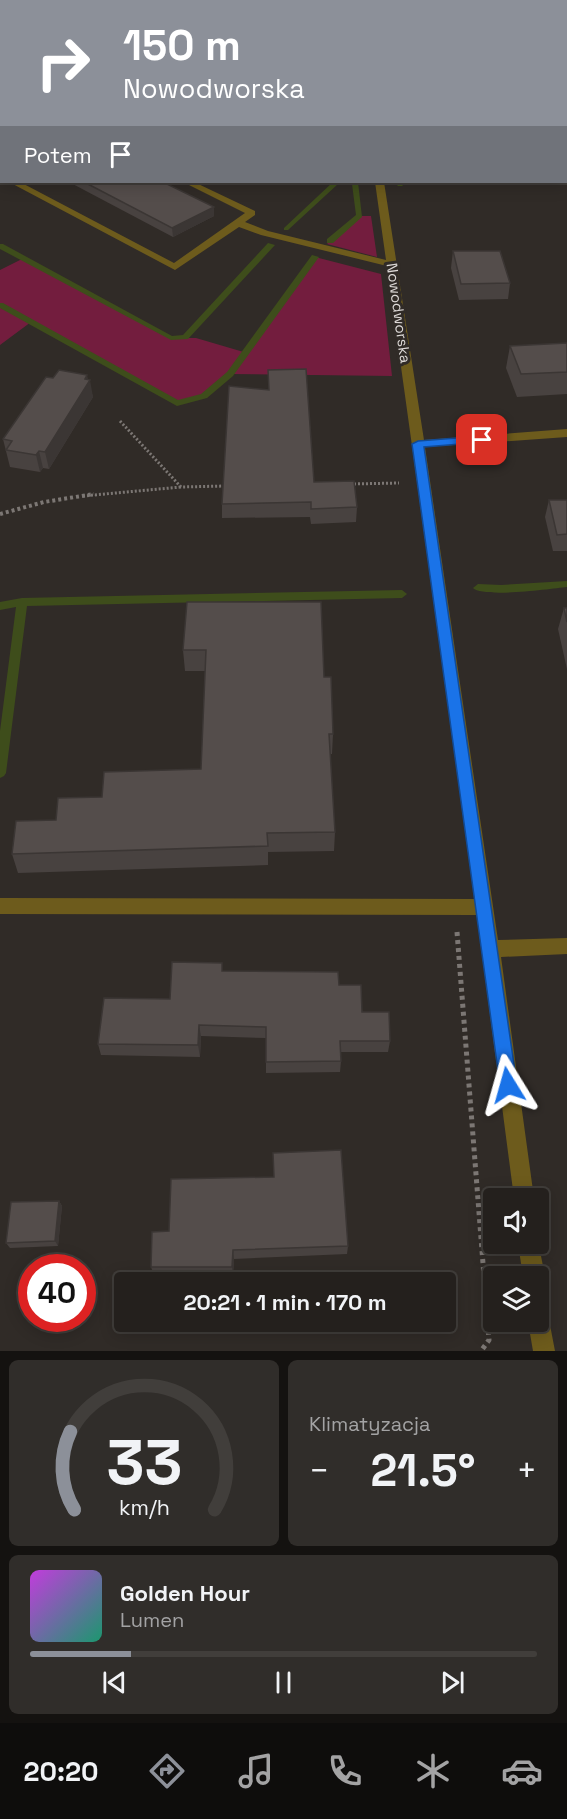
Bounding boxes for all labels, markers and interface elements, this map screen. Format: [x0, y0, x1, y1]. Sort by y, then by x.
text: 150 m [123, 19, 241, 72]
icon: right [24, 24, 102, 102]
text: Nowodworska [123, 71, 305, 106]
icon: arrive [104, 138, 137, 171]
text: Potem [24, 141, 92, 169]
street label: Nowodworska [383, 262, 415, 365]
pin [456, 414, 507, 465]
icon: arrive [465, 423, 498, 456]
position arrow [476, 1053, 540, 1117]
map controls [483, 1188, 549, 1332]
button: sound [483, 1188, 549, 1254]
speed limit sign: 40 [18, 1254, 96, 1332]
button: layers [483, 1266, 549, 1332]
text: 20:21 · 1 min · 170 m [183, 1288, 387, 1316]
text: Klimatyzacja [309, 1411, 431, 1437]
text: 33 [106, 1423, 182, 1502]
text: 21.5° [370, 1442, 476, 1499]
text: − [309, 1450, 329, 1492]
text: + [517, 1450, 537, 1492]
text: km/h [118, 1494, 170, 1521]
text: Golden Hour [120, 1579, 250, 1607]
text: Lumen [120, 1607, 184, 1633]
icon: previous [98, 1666, 131, 1699]
icon: pause [267, 1666, 300, 1699]
icon: next [436, 1666, 469, 1699]
icon: directions [146, 1750, 188, 1792]
icon: music [235, 1750, 277, 1792]
icon: phone [324, 1750, 366, 1792]
icon: climate [412, 1750, 454, 1792]
icon: car [501, 1750, 543, 1792]
text: 20:20 [23, 1754, 99, 1789]

